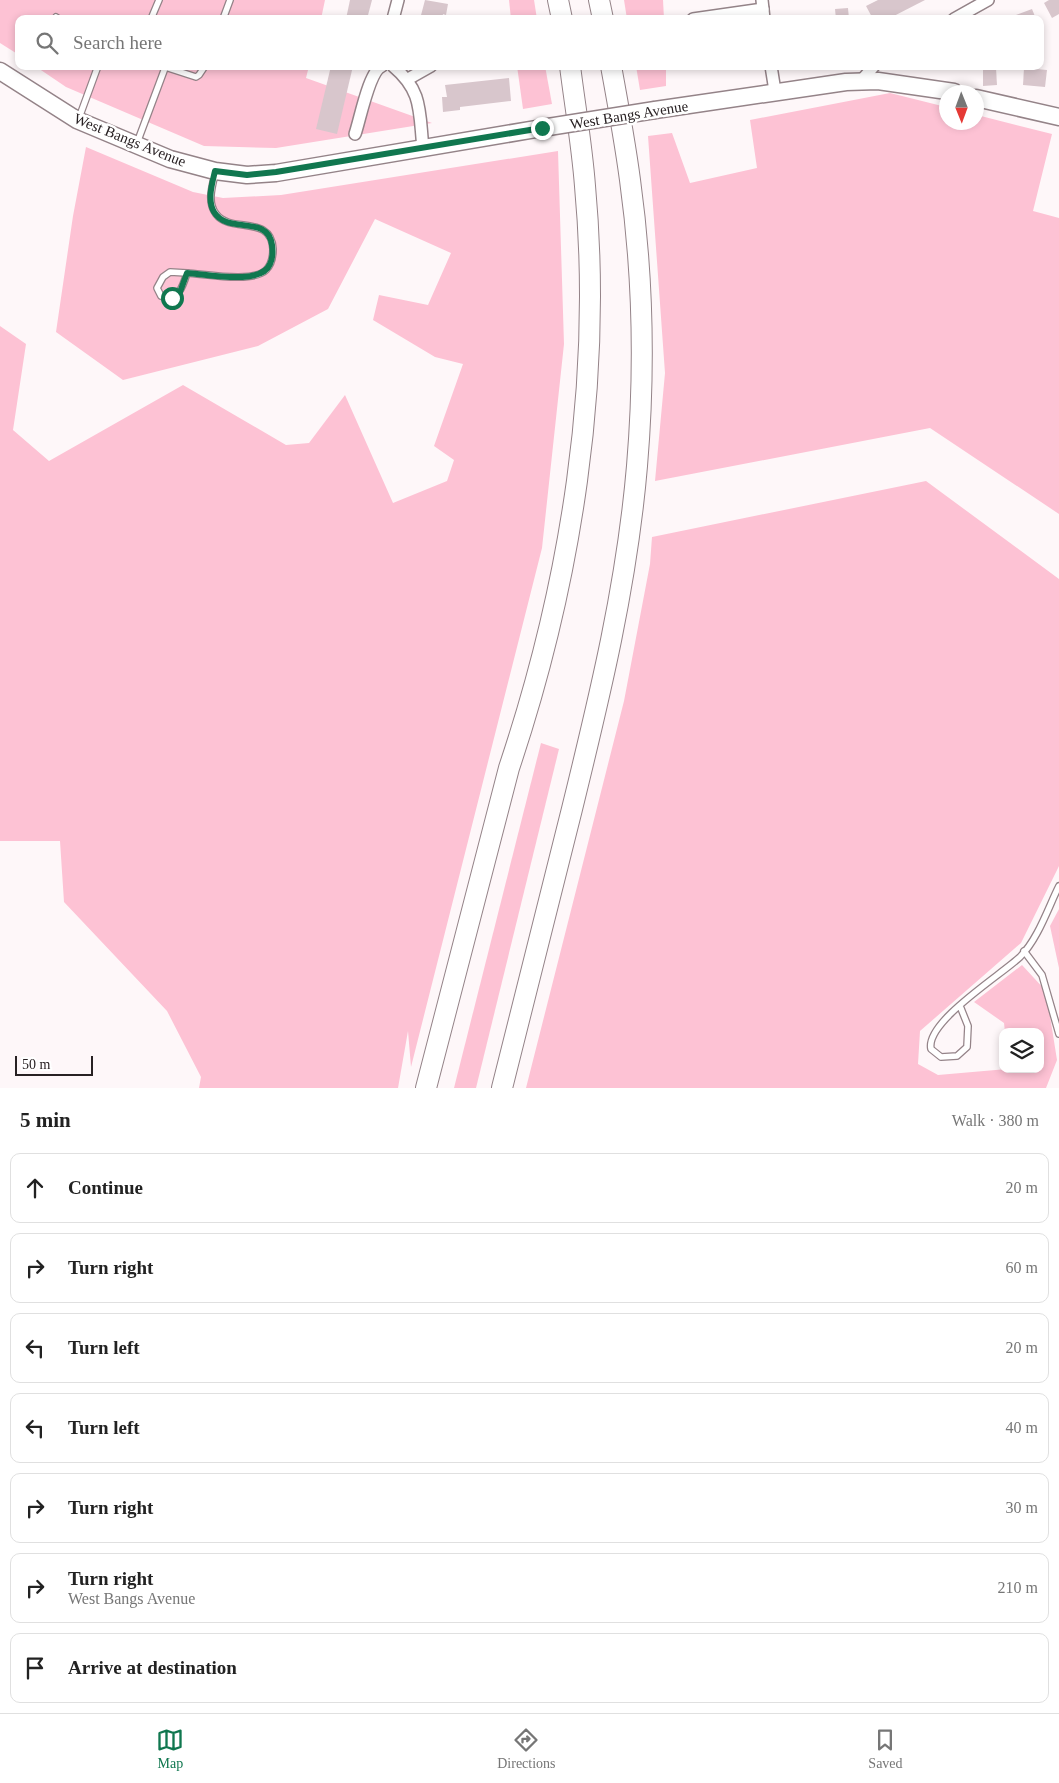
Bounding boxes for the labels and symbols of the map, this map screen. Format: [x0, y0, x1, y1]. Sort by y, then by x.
north arrow [939, 85, 984, 130]
street label: West Bangs Avenue [569, 98, 690, 132]
street label: West Bangs Avenue [72, 110, 189, 170]
route end [531, 117, 554, 140]
route start [161, 287, 184, 310]
scale bar [15, 1053, 92, 1076]

